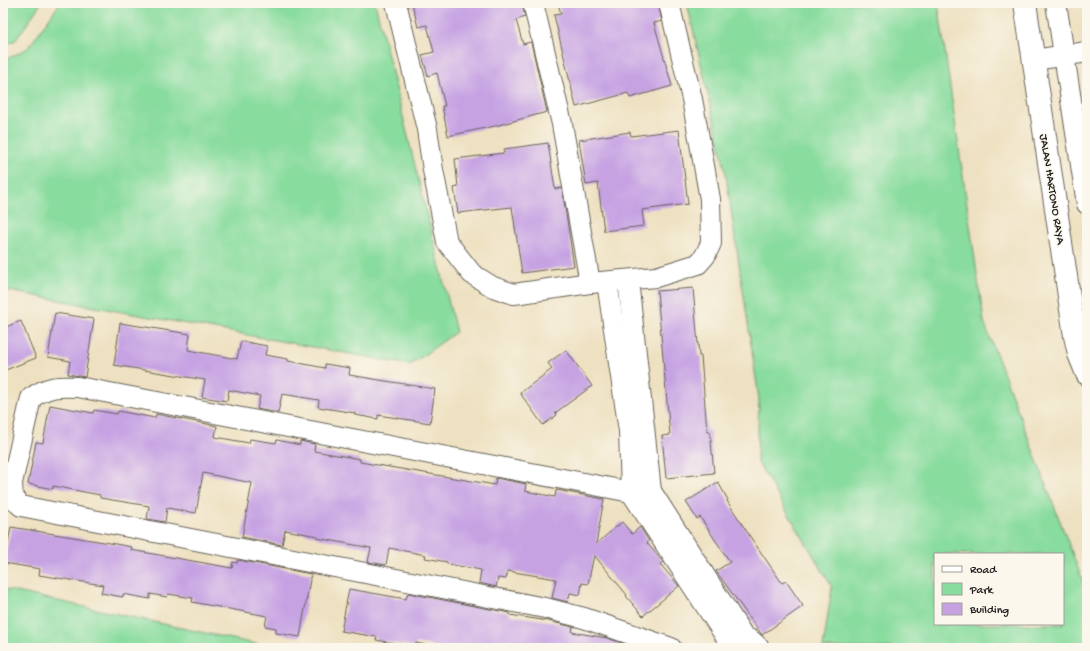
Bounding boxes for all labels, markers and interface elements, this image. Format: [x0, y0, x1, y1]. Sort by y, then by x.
street label: JALAN HARTONO RAYA [1035, 133, 1067, 246]
legend [934, 553, 1064, 625]
text: Road [970, 564, 997, 578]
text: Park [969, 584, 995, 598]
text: Building [969, 604, 1009, 618]

